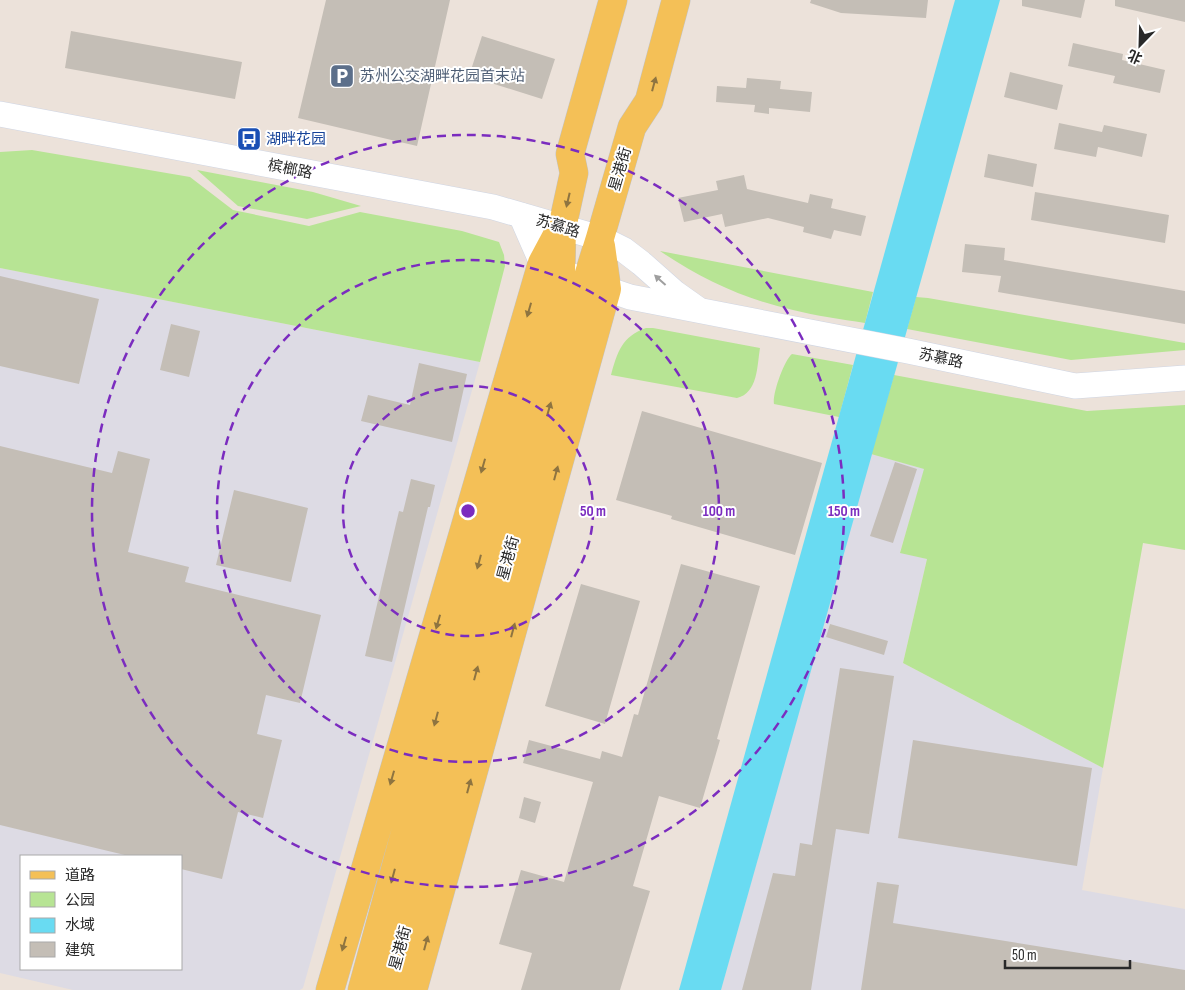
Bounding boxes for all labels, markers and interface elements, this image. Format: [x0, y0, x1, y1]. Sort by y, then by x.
north arrow [1115, 20, 1165, 70]
text: 北 [1125, 46, 1145, 67]
parking icon: 苏州公交湖畔花园首末站 [329, 63, 355, 89]
place label: 苏州公交湖畔花园首末站 [360, 67, 525, 86]
one-way arrow [650, 76, 658, 91]
bus stop icon: 湖畔花园 [236, 126, 262, 152]
place label: 湖畔花园 [266, 130, 326, 149]
street label: 星港街 [605, 145, 636, 193]
street label: 槟榔路 [266, 156, 314, 183]
one-way arrow [564, 193, 572, 208]
street label: 苏慕路 [534, 211, 582, 242]
one-way arrow [654, 275, 667, 286]
one-way arrow [524, 303, 532, 318]
street label: 苏慕路 [917, 345, 965, 372]
one-way arrow [545, 402, 553, 417]
one-way arrow [479, 459, 487, 474]
one-way arrow [552, 466, 560, 481]
centre of rings [459, 502, 477, 520]
text: 50 m [580, 502, 606, 521]
text: 100 m [703, 502, 735, 521]
text: 150 m [828, 502, 860, 521]
street label: 星港街 [493, 534, 523, 582]
one-way arrow [475, 555, 483, 570]
one-way arrow [433, 615, 441, 630]
one-way arrow [509, 622, 517, 637]
one-way arrow [472, 665, 480, 681]
one-way arrow [432, 712, 440, 727]
one-way arrow [388, 771, 396, 786]
one-way arrow [466, 779, 474, 794]
legend [20, 855, 182, 970]
text: 道路 [65, 866, 95, 885]
one-way arrow [389, 868, 397, 883]
text: 公园 [65, 891, 95, 910]
text: 水域 [65, 916, 95, 935]
street label: 星港街 [385, 924, 415, 972]
one-way arrow [422, 935, 430, 951]
one-way arrow [339, 937, 347, 952]
scale bar [1005, 938, 1130, 970]
text: 建筑 [65, 941, 95, 960]
text: 50 m [1012, 946, 1037, 965]

